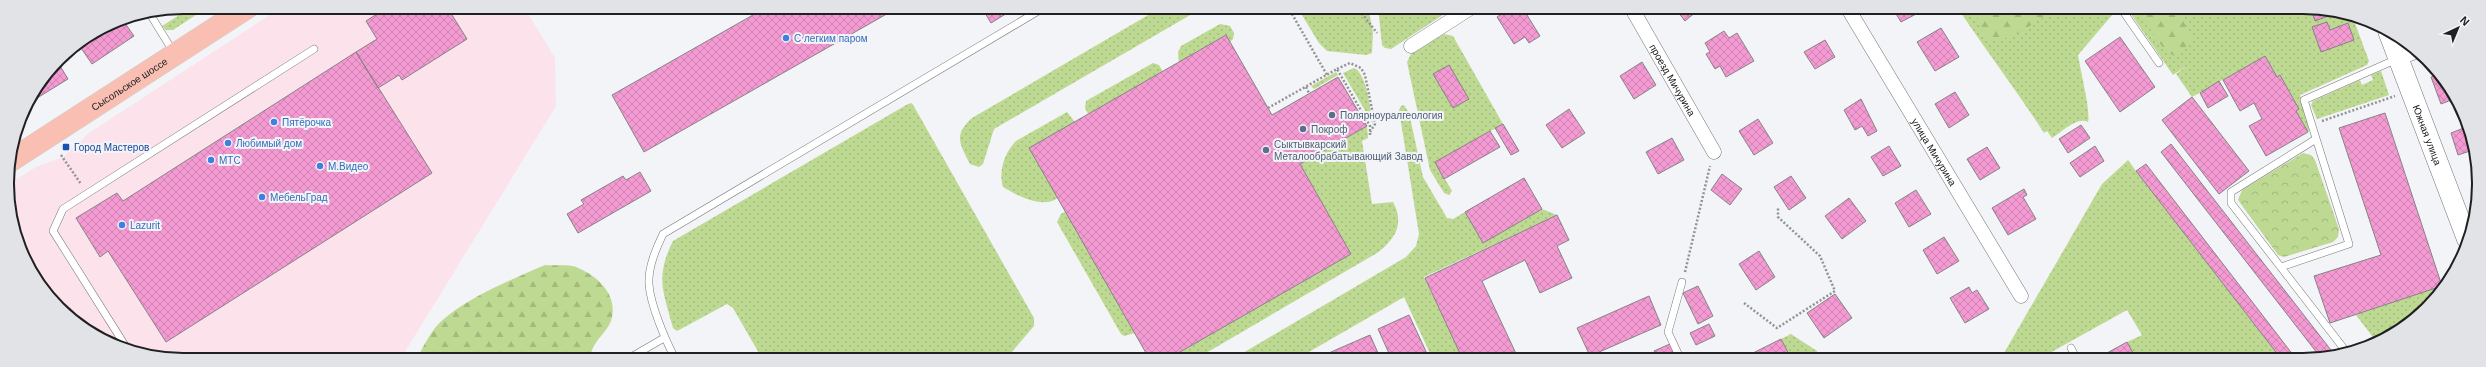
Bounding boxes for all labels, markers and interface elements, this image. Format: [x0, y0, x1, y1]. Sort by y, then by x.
north arrow [2438, 8, 2478, 48]
text: N [2458, 14, 2472, 28]
marker: С легким паром [781, 33, 791, 43]
place label: С легким паром [794, 33, 868, 44]
street label: проезд Мичурина [1647, 42, 1697, 118]
street label: Сысольское шоссе [89, 55, 170, 113]
street label: Южная улица [2411, 103, 2444, 167]
marker: Полярноуралгеология [1327, 110, 1337, 120]
place label: Полярноуралгеология [1340, 110, 1443, 121]
street label: улица Мичурина [1909, 116, 1958, 188]
marker: Пятёрочка [269, 117, 279, 127]
place label: Пятёрочка [282, 117, 331, 128]
marker: Покроф [1298, 124, 1308, 134]
place label: Покроф [1311, 124, 1347, 135]
marker: Любимый дом [223, 138, 233, 148]
place label: Любимый дом [236, 138, 302, 149]
place label: Сыктывкарский Металообрабатывающий Завод [1274, 139, 1423, 162]
marker: Город Мастеров [61, 142, 71, 152]
place label: Город Мастеров [74, 142, 149, 153]
marker: Сыктывкарский Металообрабатывающий Завод [1261, 145, 1271, 155]
marker: МТС [206, 155, 216, 165]
place label: МТС [219, 155, 241, 166]
marker: М.Видео [315, 161, 325, 171]
place label: М.Видео [328, 161, 369, 172]
marker: МебельГрад [257, 192, 267, 202]
place label: МебельГрад [270, 192, 328, 203]
marker: Lazurit [117, 220, 127, 230]
place label: Lazurit [130, 220, 160, 231]

